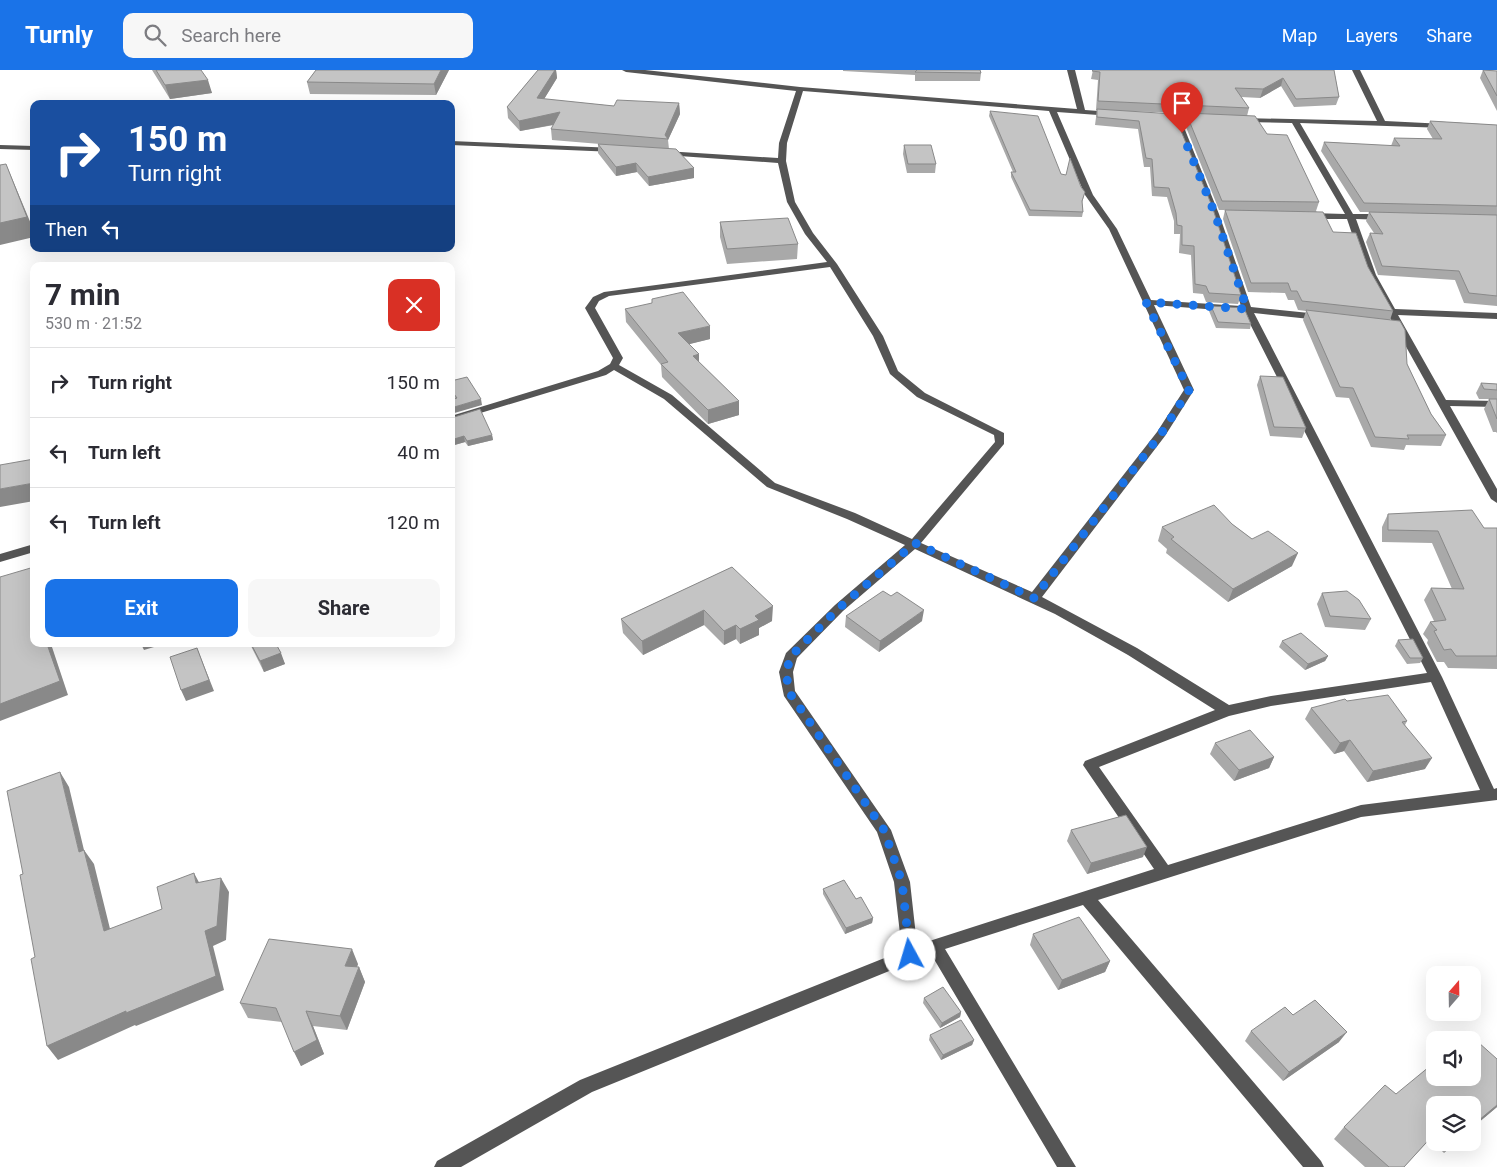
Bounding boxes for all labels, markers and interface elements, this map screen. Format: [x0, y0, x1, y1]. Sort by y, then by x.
search box [123, 13, 473, 58]
text: Turnly [25, 21, 93, 49]
icon: search [141, 21, 169, 49]
text: Search here [181, 24, 281, 47]
text: Map [1282, 25, 1317, 46]
text: Layers [1345, 25, 1398, 46]
text: Share [1426, 25, 1472, 46]
pin [1161, 82, 1203, 133]
icon: arrive [1168, 89, 1196, 117]
text: 150 m [128, 119, 227, 160]
icon: right [45, 120, 110, 185]
text: Turn right [128, 161, 222, 186]
icon: left [97, 215, 125, 243]
text: Then [45, 218, 87, 241]
text: 7 min [45, 277, 120, 312]
button: close [388, 279, 440, 331]
text: 530 m · 21:52 [45, 314, 142, 333]
icon: right [45, 369, 73, 397]
text: Turn right [88, 371, 172, 394]
text: 150 m [387, 371, 440, 394]
icon: left [45, 439, 73, 467]
text: Turn left [88, 441, 161, 464]
text: 40 m [397, 441, 440, 464]
icon: left [45, 509, 73, 537]
text: Turn left [88, 511, 161, 534]
text: 120 m [387, 511, 440, 534]
button: Exit [45, 579, 238, 637]
button: Share [248, 579, 440, 637]
position arrow [883, 928, 935, 980]
north arrow [1426, 966, 1481, 1021]
map controls [1426, 966, 1481, 1151]
button: sound [1426, 1031, 1481, 1086]
button: layers [1426, 1096, 1481, 1151]

